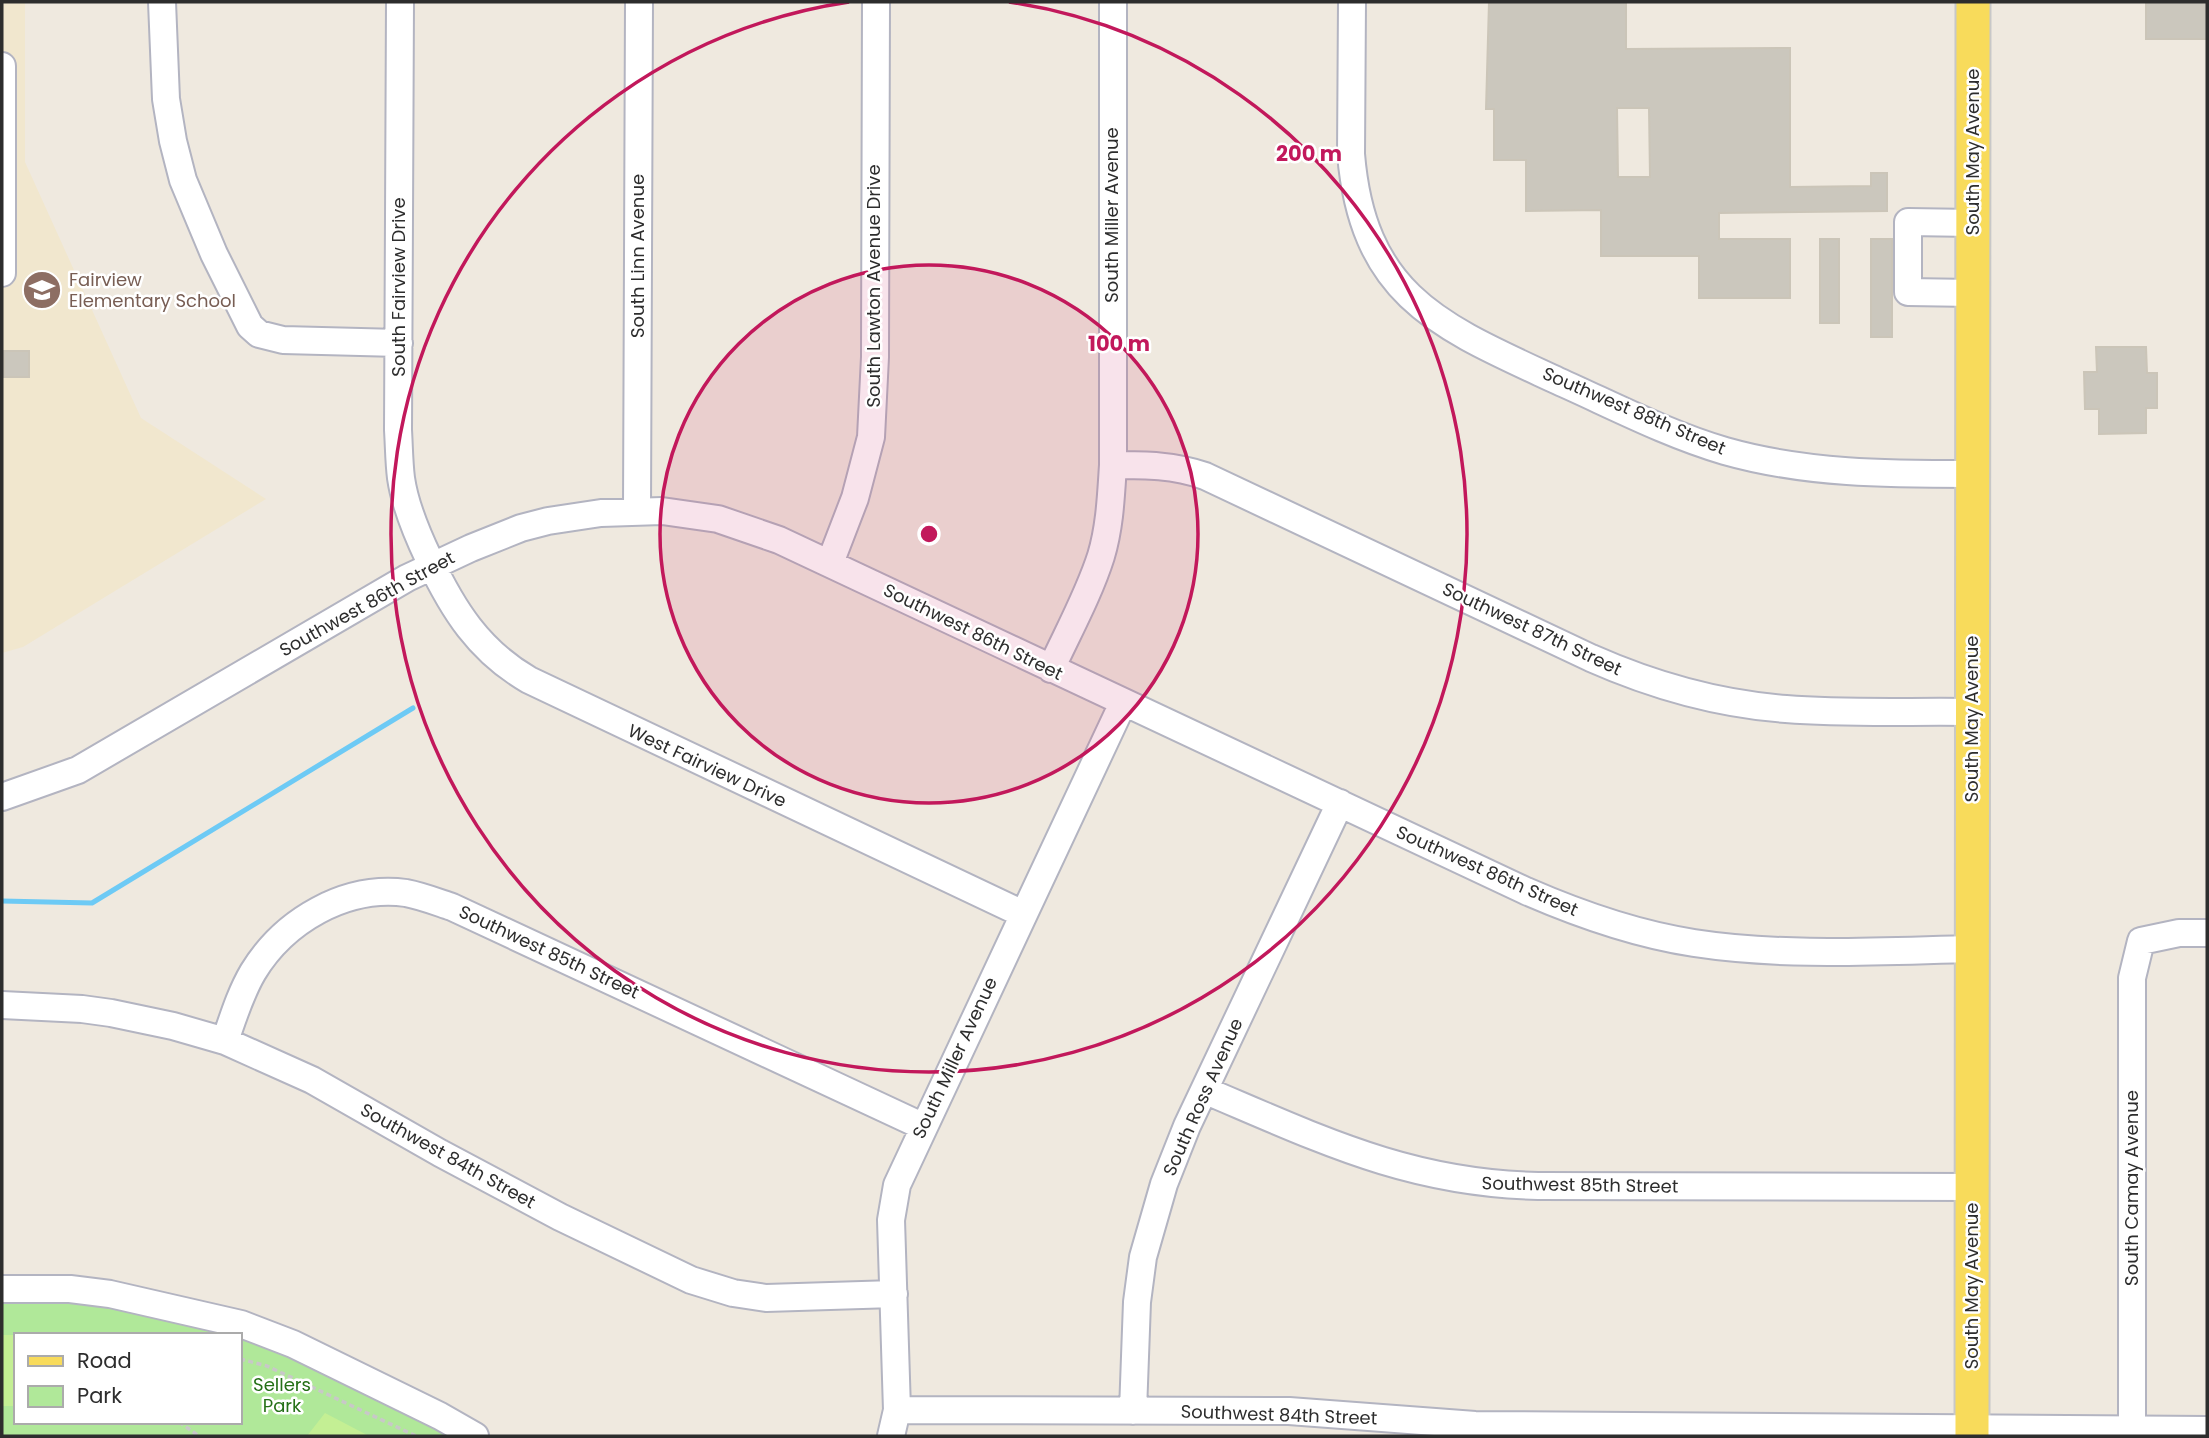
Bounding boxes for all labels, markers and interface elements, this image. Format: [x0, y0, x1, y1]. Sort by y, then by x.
street label: South May Avenue [1960, 69, 1985, 235]
street label: South Miller Avenue [1099, 127, 1124, 303]
text: 200 m [1276, 139, 1342, 168]
street label: South Lawton Avenue Drive [861, 164, 886, 408]
street label: South Linn Avenue [625, 174, 650, 338]
street label: South Fairview Drive [386, 197, 411, 377]
place label: Fairview Elementary School [69, 267, 236, 313]
school or university icon: Fairview Elementary School [21, 269, 63, 311]
text: 100 m [1088, 329, 1150, 358]
street label: Southwest 88th Street [1539, 361, 1730, 460]
centre of rings [917, 522, 941, 546]
street label: Southwest 86th Street [275, 545, 459, 662]
street label: Southwest 87th Street [1439, 576, 1626, 681]
street label: Southwest 86th Street [879, 577, 1067, 686]
street label: South May Avenue [1959, 636, 1984, 802]
street label: West Fairview Drive [624, 718, 791, 813]
street label: Southwest 86th Street [1392, 819, 1582, 922]
street label: Southwest 85th Street [455, 899, 644, 1004]
street label: South Miller Avenue [906, 973, 1003, 1143]
street label: South Ross Avenue [1157, 1014, 1249, 1180]
street label: South Camay Avenue [2119, 1090, 2144, 1286]
street label: Southwest 84th Street [356, 1097, 540, 1214]
street label: Southwest 85th Street [1482, 1170, 1679, 1199]
street label: South May Avenue [1959, 1203, 1984, 1369]
legend [14, 1333, 242, 1424]
text: Road [77, 1346, 132, 1375]
park label: Sellers Park [253, 1372, 311, 1418]
text: Park [77, 1381, 122, 1410]
street label: Southwest 84th Street [1180, 1399, 1378, 1430]

